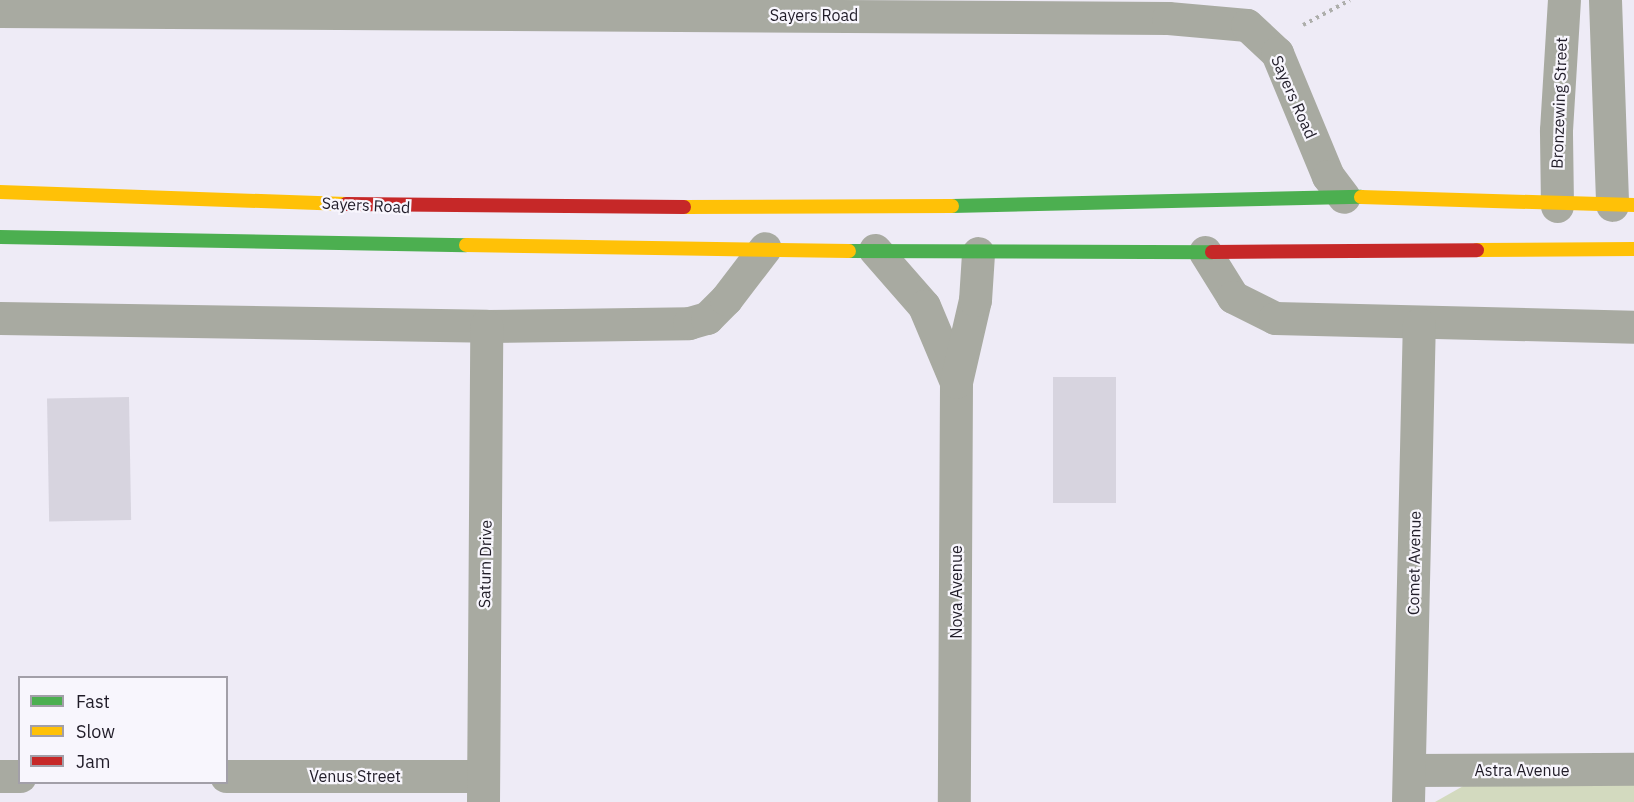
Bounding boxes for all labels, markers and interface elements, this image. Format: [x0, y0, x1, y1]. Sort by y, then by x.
street label: Sayers Road [770, 5, 858, 25]
street label: Bronzewing Street [1547, 37, 1571, 169]
street label: Sayers Road [1267, 53, 1321, 141]
street label: Sayers Road [321, 193, 411, 217]
street label: Comet Avenue [1403, 511, 1425, 615]
street label: Saturn Drive [475, 520, 495, 608]
street label: Nova Avenue [946, 545, 966, 639]
legend [18, 676, 228, 784]
text: Fast [76, 690, 110, 713]
text: Slow [76, 720, 115, 743]
text: Jam [76, 750, 111, 773]
street label: Astra Avenue [1474, 760, 1570, 780]
street label: Venus Street [309, 766, 401, 786]

